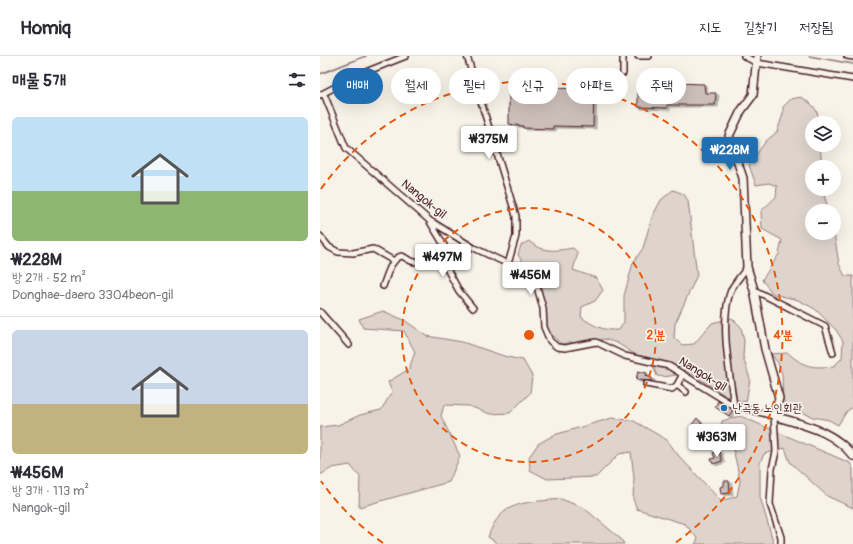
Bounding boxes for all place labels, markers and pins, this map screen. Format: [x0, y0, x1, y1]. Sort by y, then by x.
pin: ₩375M [461, 126, 517, 160]
pin: ₩228M [702, 137, 758, 171]
pin: ₩497M [415, 244, 471, 278]
pin: ₩456M [503, 262, 559, 296]
centre of rings [522, 328, 536, 342]
place label: 난곡동 노인회관 [732, 401, 803, 416]
marker: 난곡동 노인회관 [719, 403, 729, 413]
pin: ₩363M [689, 424, 745, 458]

